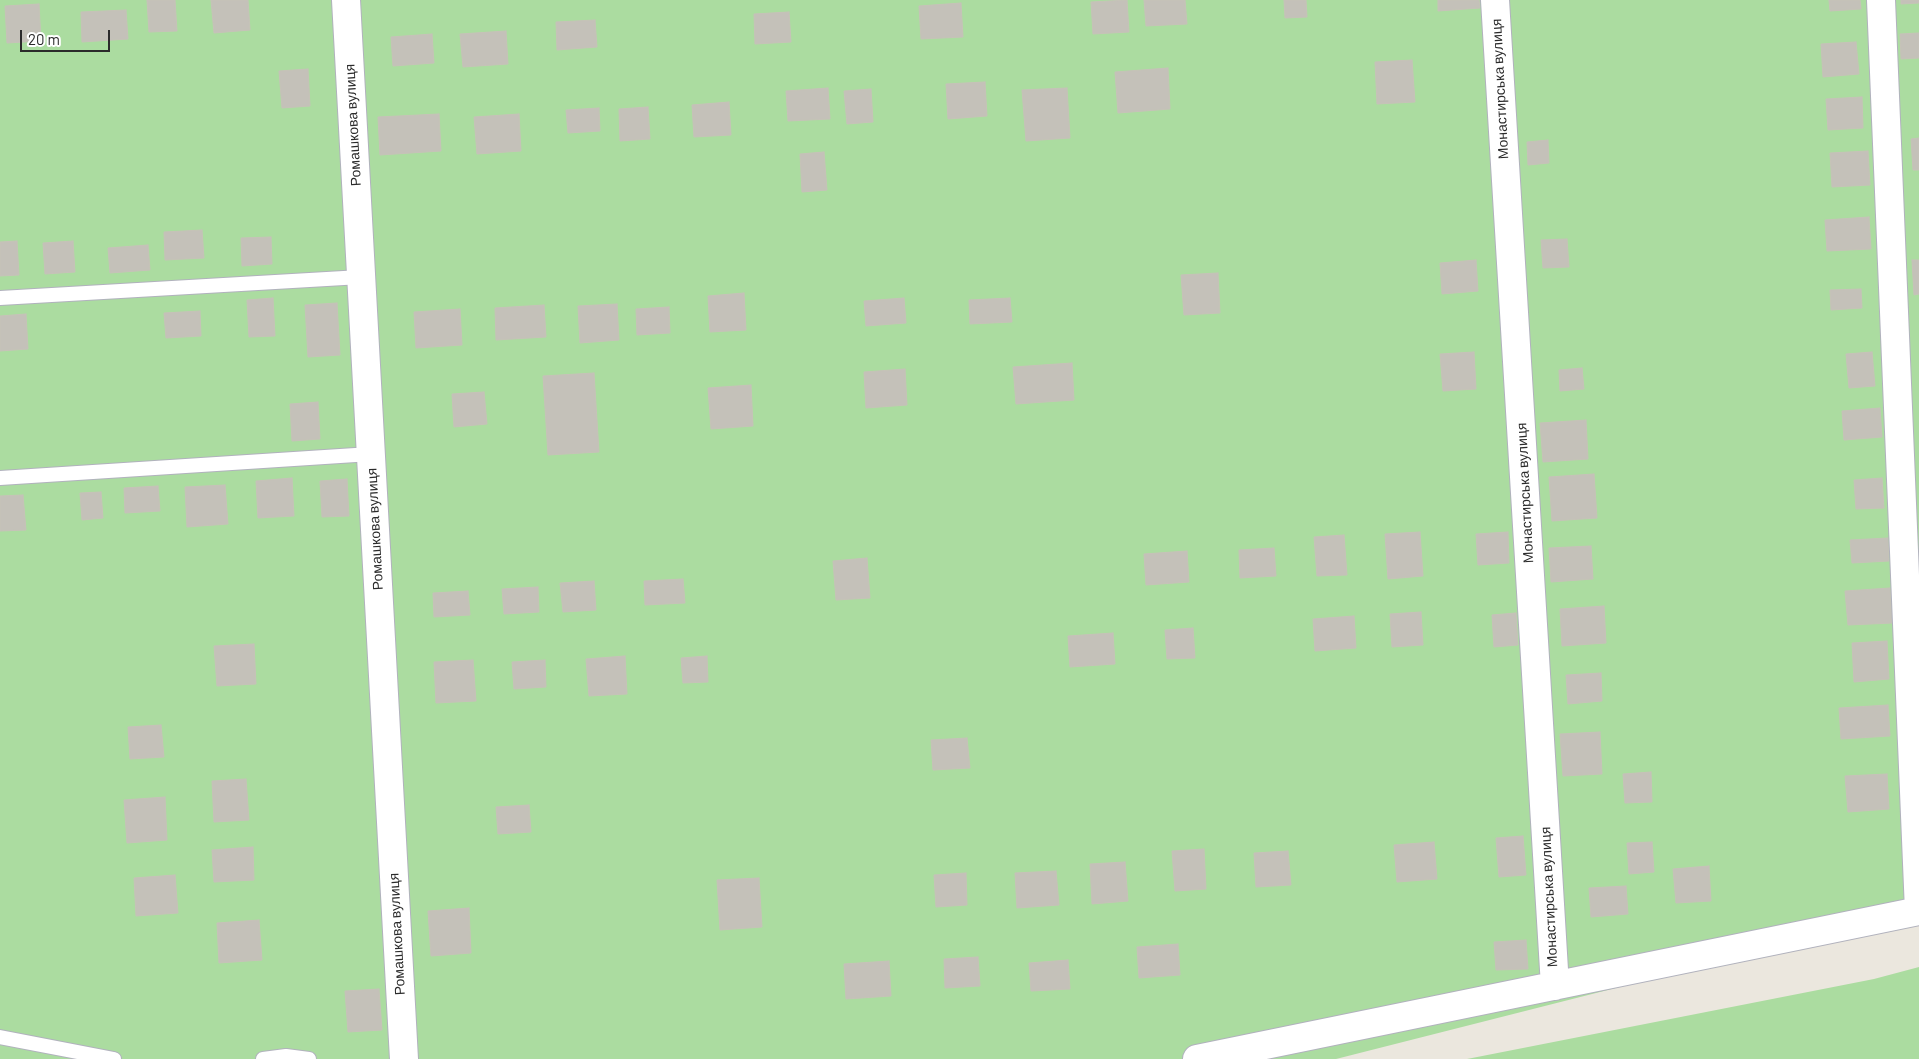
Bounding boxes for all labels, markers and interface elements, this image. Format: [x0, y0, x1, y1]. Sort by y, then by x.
street label: Монастирська вулиця [1488, 18, 1512, 160]
scale bar [22, 20, 112, 52]
text: 20 m [28, 30, 60, 48]
street label: Ромашкова вулиця [341, 63, 365, 187]
street label: Монастирська вулиця [1513, 422, 1537, 564]
street label: Ромашкова вулиця [363, 467, 387, 591]
street label: Монастирська вулиця [1537, 826, 1561, 968]
street label: Ромашкова вулиця [385, 872, 409, 996]

